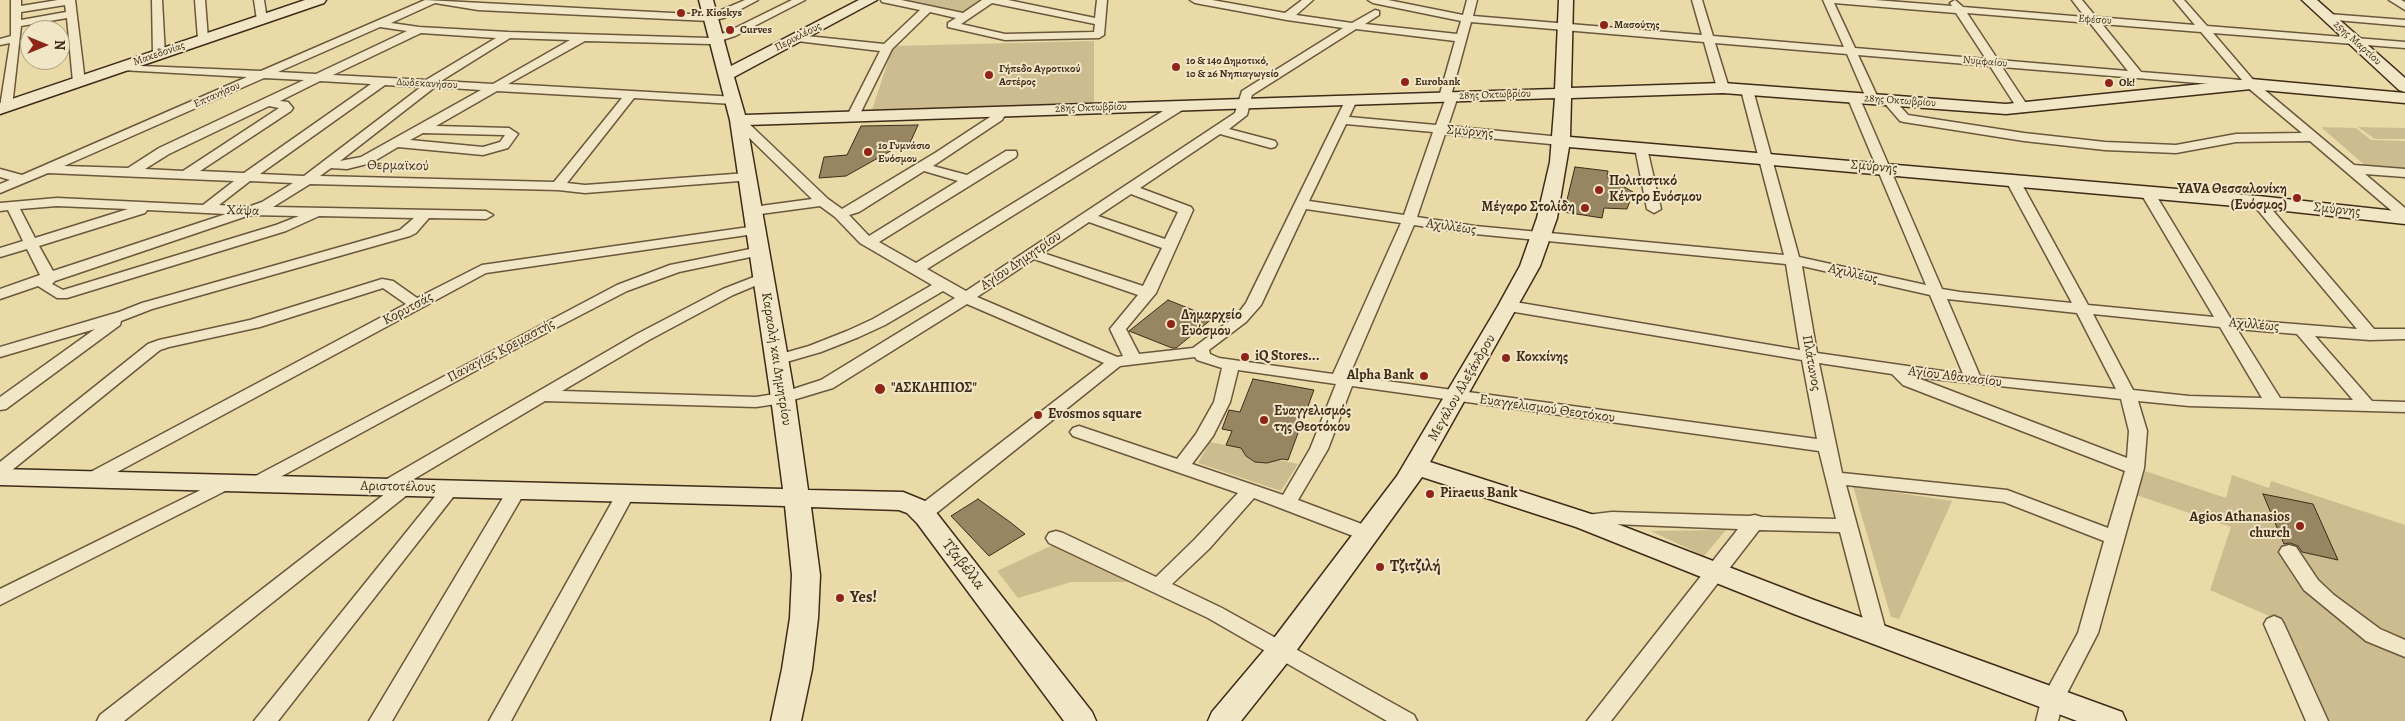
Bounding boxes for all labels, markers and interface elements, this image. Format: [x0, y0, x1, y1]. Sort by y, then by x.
place label: Pr. Kioskys [691, 6, 742, 20]
marker: Pr. Kioskys [675, 7, 687, 19]
street label: Εφέσου [2078, 12, 2112, 28]
place label: Μασούτης [1614, 18, 1659, 32]
street label: 25ης Μαρτίου [2330, 18, 2384, 68]
marker: Μασούτης [1598, 19, 1610, 31]
north arrow [20, 20, 70, 70]
street label: Περικλέους [772, 20, 824, 54]
place label: Curves [740, 23, 772, 37]
marker: Curves [724, 24, 736, 36]
street label: Μακεδονίας [131, 39, 187, 69]
text: N [50, 40, 69, 50]
street label: Νυμφαίου [1962, 53, 2008, 71]
place label: 1ο & 14ο Δημοτικό, 10 & 26 Νηπιαγωγείο [1186, 54, 1279, 80]
marker: 1ο & 14ο Δημοτικό, 10 & 26 Νηπιαγωγείο [1170, 61, 1182, 73]
place label: Γήπεδο Αγροτικού Αστέρος [999, 62, 1080, 88]
marker: Γήπεδο Αγροτικού Αστέρος [983, 69, 995, 81]
place label: Eurobank [1415, 75, 1460, 89]
street label: Δωδεκανήσου [396, 76, 458, 92]
marker: Eurobank [1399, 76, 1411, 88]
place label: Ok! [2119, 76, 2135, 90]
marker: Ok! [2103, 77, 2115, 89]
street label: Επτανήσου [192, 79, 242, 111]
street label: 28ης Οκτωβρίου [1459, 87, 1531, 103]
street label: 28ης Οκτωβρίου [1864, 92, 1936, 110]
street label: 28ης Οκτωβρίου [1055, 100, 1127, 116]
street label: Σμύρνης [1446, 122, 1494, 142]
place label: 1ο Γυμνάσιο Ευόσμου [878, 139, 930, 165]
marker: 1ο Γυμνάσιο Ευόσμου [862, 146, 874, 158]
street label: Θερμαϊκού [367, 157, 429, 175]
street label: Σμύρνης [1850, 157, 1898, 177]
place label: Πολιτιστικό Κέντρο Ευόσμου [1609, 174, 1702, 206]
place label: YAVA Θεσσαλονίκη (Ευόσμος) [2177, 182, 2287, 214]
marker: Πολιτιστικό Κέντρο Ευόσμου [1593, 184, 1605, 196]
marker: YAVA Θεσσαλονίκη (Ευόσμος) [2291, 192, 2303, 204]
street label: Σμύρνης [2313, 199, 2361, 221]
place label: Μέγαρο Στολίδη [1482, 200, 1575, 216]
street label: Χάψα [226, 202, 260, 220]
marker: Μέγαρο Στολίδη [1579, 202, 1591, 214]
street label: Αχιλλέως [1425, 215, 1477, 239]
street label: Αγίου Δημητρίου [977, 228, 1065, 294]
street label: Αχιλλέως [1827, 260, 1879, 288]
street label: Κορυτσάς [380, 289, 436, 329]
street label: Καραολή και Δημητρίου [757, 291, 795, 427]
place label: Δημαρχείο Ευόσμου [1181, 308, 1242, 341]
street label: Αχιλλέως [2228, 314, 2280, 336]
street label: Παναγίας Κρεμαστής [445, 316, 557, 386]
marker: Δημαρχείο Ευόσμου [1165, 318, 1177, 330]
street label: Μεγάλου Αλεξάνδρου [1425, 332, 1499, 444]
street label: Πλάτωνος [1798, 334, 1824, 392]
place label: iQ Stores... [1255, 349, 1320, 365]
place label: Κοκκίνης [1516, 350, 1568, 366]
marker: iQ Stores... [1239, 351, 1251, 363]
marker: Κοκκίνης [1500, 352, 1512, 364]
street label: Αγίου Αθανασίου [1907, 363, 2003, 391]
place label: Alpha Bank [1347, 368, 1414, 384]
marker: Alpha Bank [1418, 370, 1430, 382]
place label: "ΑΣΚΛΗΠΙΟΣ" [891, 381, 977, 397]
marker: "ΑΣΚΛΗΠΙΟΣ" [873, 382, 887, 396]
street label: Ευαγγελισμού Θεοτόκου [1478, 391, 1616, 427]
place label: Ευαγγελισμός της Θεοτόκου [1274, 404, 1351, 437]
place label: Evosmos square [1048, 407, 1142, 423]
marker: Evosmos square [1032, 409, 1044, 421]
marker: Ευαγγελισμός της Θεοτόκου [1258, 414, 1270, 426]
street label: Αριστοτέλους [360, 478, 436, 496]
place label: Piraeus Bank [1440, 486, 1517, 502]
marker: Piraeus Bank [1424, 488, 1436, 500]
place label: Agios Athanasios church [2190, 510, 2290, 542]
marker: Agios Athanasios church [2294, 520, 2306, 532]
street label: Τζαβέλλα [937, 536, 989, 594]
place label: Τζιτζιλή [1390, 557, 1441, 577]
marker: Τζιτζιλή [1374, 561, 1386, 573]
place label: Yes! [850, 588, 877, 608]
marker: Yes! [834, 592, 846, 604]

